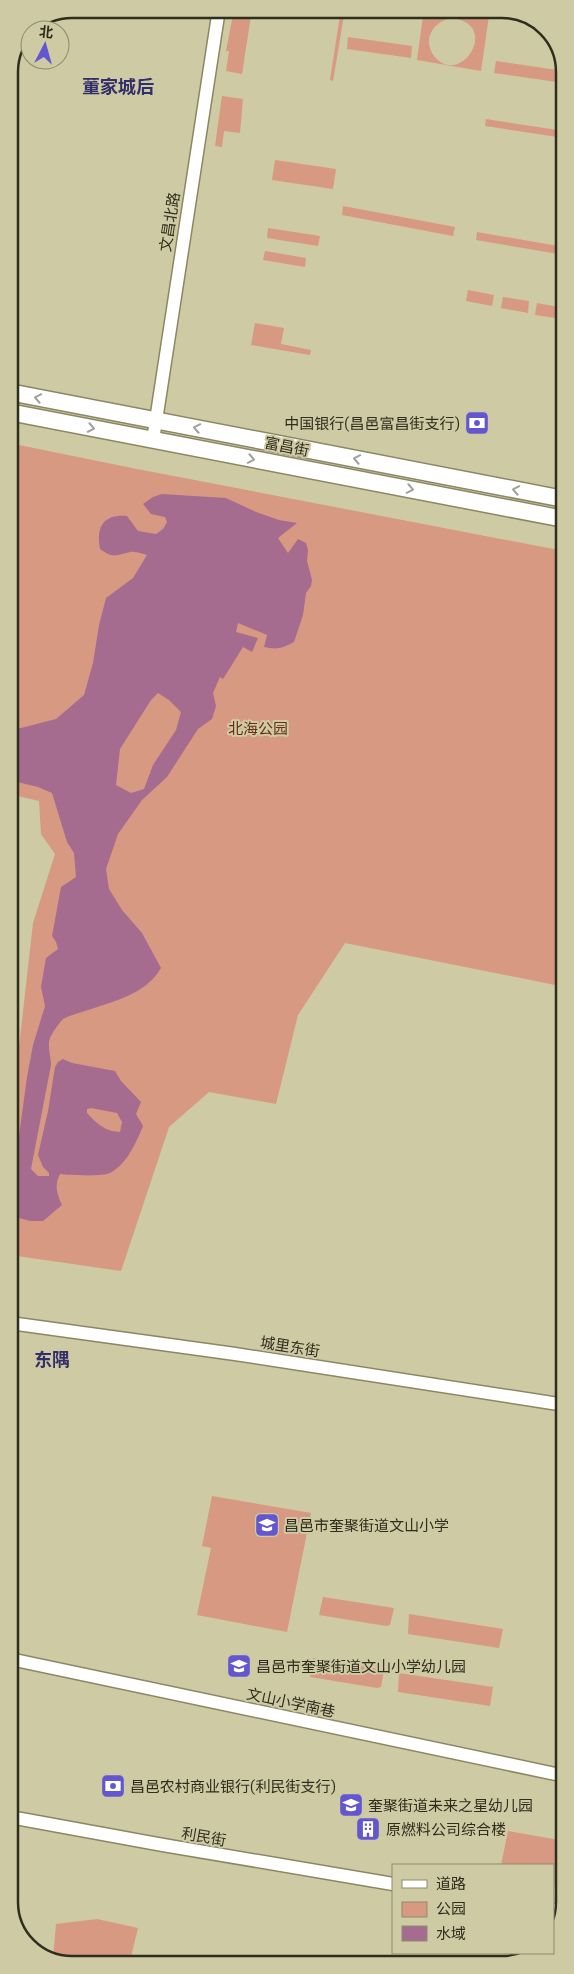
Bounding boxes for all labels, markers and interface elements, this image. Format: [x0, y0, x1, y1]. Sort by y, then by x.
north arrow [20, 20, 70, 70]
text: 北 [39, 22, 54, 41]
district label: 董家城后 [82, 75, 154, 97]
street label: 文昌北路 [155, 191, 183, 253]
one-way arrow [33, 393, 42, 404]
bank icon: 中国银行(昌邑富昌街支行) [464, 410, 490, 436]
place label: 中国银行(昌邑富昌街支行) [284, 414, 460, 432]
one-way arrow [87, 422, 96, 433]
one-way arrow [193, 424, 202, 434]
street label: 富昌街 [263, 433, 311, 459]
one-way arrow [246, 453, 255, 463]
one-way arrow [352, 454, 361, 465]
one-way arrow [406, 484, 415, 494]
one-way arrow [512, 485, 521, 495]
park label: 北海公园 [228, 719, 288, 737]
street label: 城里东街 [259, 1332, 321, 1360]
district label: 东隅 [34, 1348, 70, 1370]
school or university icon: 昌邑市奎聚街道文山小学 [254, 1512, 280, 1538]
place label: 昌邑市奎聚街道文山小学 [284, 1516, 449, 1534]
school or university icon: 昌邑市奎聚街道文山小学幼儿园 [226, 1653, 252, 1679]
place label: 昌邑市奎聚街道文山小学幼儿园 [256, 1657, 466, 1675]
street label: 文山小学南巷 [245, 1684, 337, 1720]
bank icon: 昌邑农村商业银行(利民街支行) [100, 1773, 126, 1799]
place label: 昌邑农村商业银行(利民街支行) [130, 1777, 336, 1795]
school or university icon: 奎聚街道未来之星幼儿园 [338, 1792, 364, 1818]
place label: 奎聚街道未来之星幼儿园 [368, 1796, 533, 1814]
building icon: 原燃料公司综合楼 [355, 1816, 381, 1842]
place label: 原燃料公司综合楼 [386, 1820, 506, 1838]
street label: 利民街 [180, 1823, 228, 1849]
legend [392, 1864, 554, 1954]
text: 道路 [436, 1874, 466, 1892]
text: 公园 [436, 1899, 466, 1917]
text: 水域 [436, 1924, 466, 1942]

